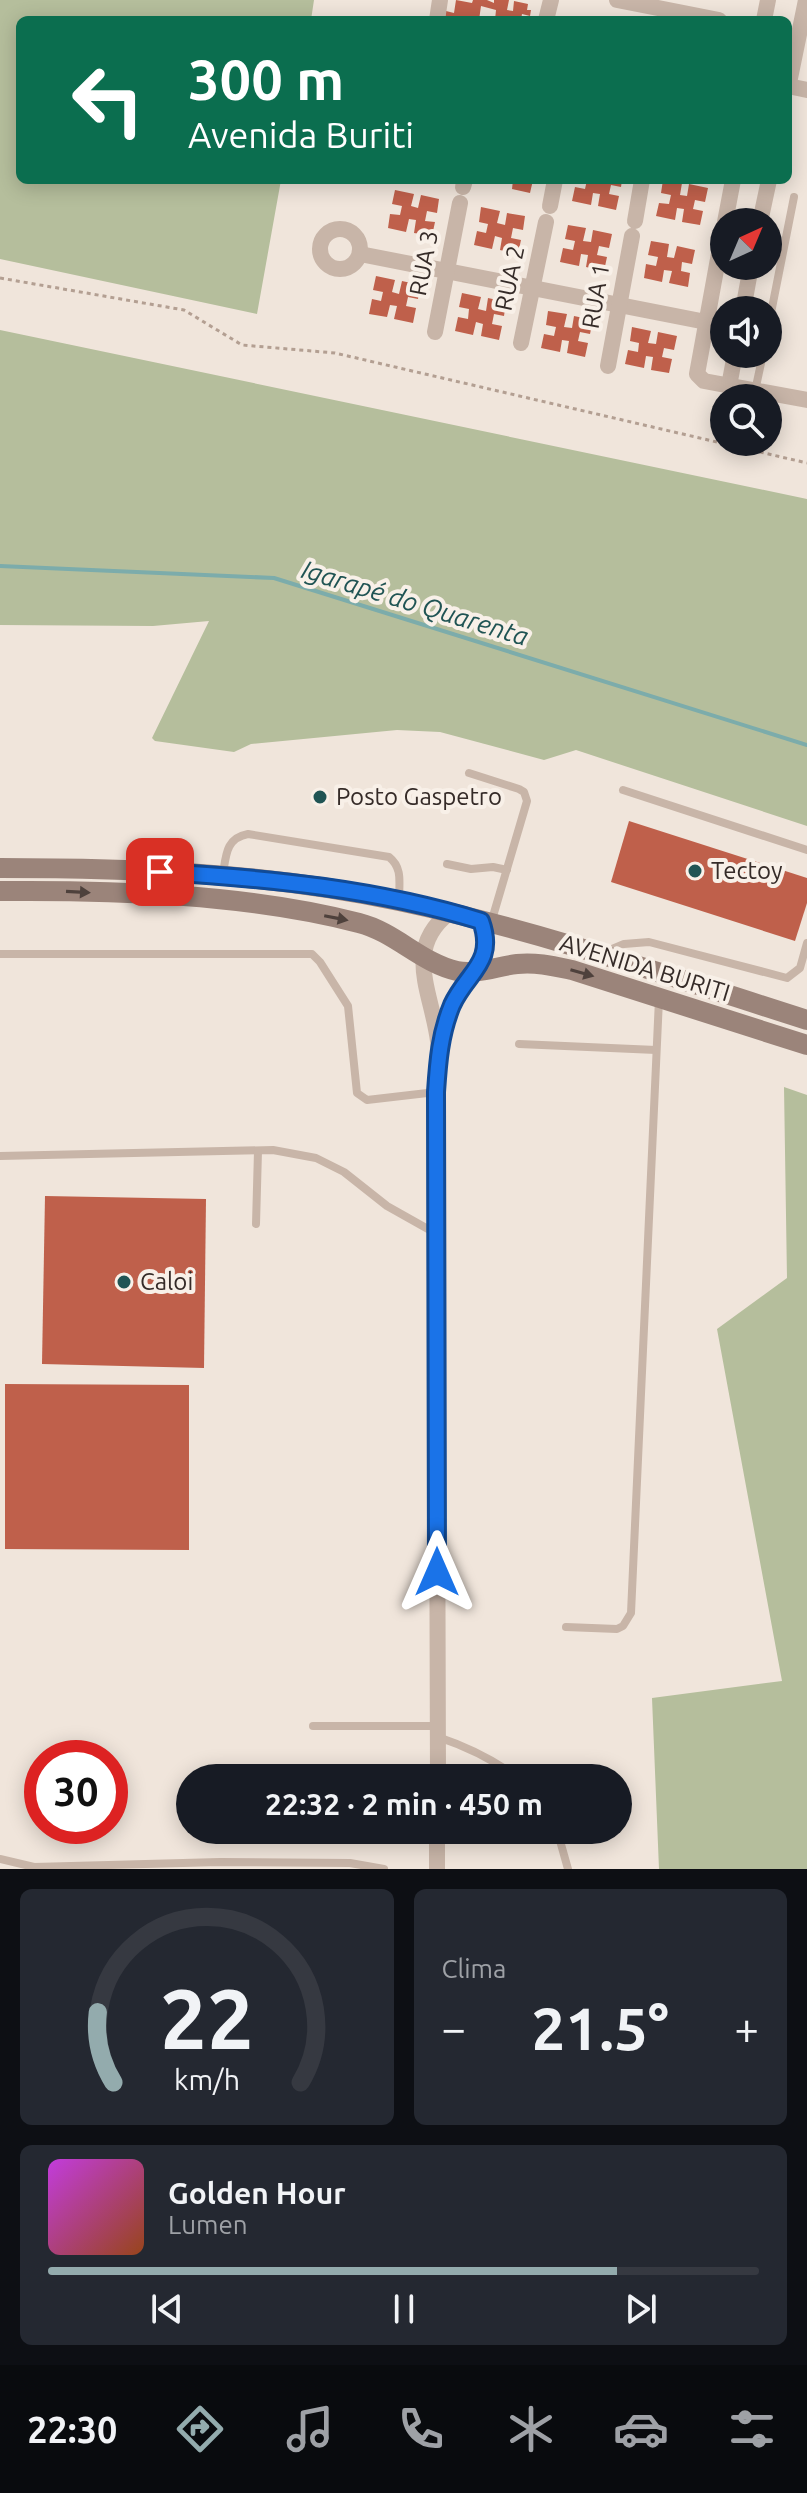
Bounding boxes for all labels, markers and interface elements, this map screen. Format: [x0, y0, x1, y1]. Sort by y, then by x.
icon: left [56, 48, 160, 152]
text: 300 m [188, 48, 344, 111]
text: Avenida Buriti [188, 114, 414, 155]
north arrow [710, 208, 782, 280]
map controls [710, 208, 782, 456]
street label: RUA 3 [404, 228, 443, 298]
street label: RUA 2 [489, 243, 530, 313]
street label: RUA 1 [576, 261, 615, 331]
button: sound [710, 296, 782, 368]
button: search [710, 384, 782, 456]
water label: Igarapé do Quarenta [298, 554, 532, 652]
place label: Posto Gaspetro [336, 783, 502, 810]
marker: Posto Gaspetro [311, 788, 329, 806]
pin [126, 838, 194, 906]
icon: arrive [138, 850, 182, 894]
place label: Tectoy [711, 857, 783, 884]
marker: Tectoy [686, 862, 704, 880]
one-way arrow [66, 885, 91, 898]
one-way arrow [324, 912, 349, 925]
street label: AVENIDA BURITI [557, 929, 733, 1006]
one-way arrow [570, 967, 594, 980]
place label: Caloi [140, 1268, 193, 1295]
marker: Caloi [115, 1273, 133, 1291]
position arrow [395, 1530, 479, 1614]
speed limit sign: 30 [24, 1740, 128, 1844]
text: 22:32 · 2 min · 450 m [265, 1787, 543, 1821]
text: Clima [442, 1954, 506, 1983]
text: 22 [160, 1971, 254, 2065]
text: 21.5° [532, 1994, 669, 2061]
text: − [442, 2003, 466, 2052]
text: + [734, 2003, 759, 2052]
text: km/h [174, 2063, 240, 2095]
text: Golden Hour [168, 2176, 346, 2210]
text: Lumen [168, 2210, 248, 2239]
icon: previous [145, 2287, 189, 2331]
icon: pause [382, 2287, 426, 2331]
icon: next [619, 2287, 663, 2331]
icon: directions [172, 2401, 228, 2457]
icon: music [282, 2401, 338, 2457]
icon: phone [393, 2401, 449, 2457]
icon: climate [503, 2401, 559, 2457]
icon: car [613, 2401, 669, 2457]
icon: filters [724, 2401, 780, 2457]
text: 22:30 [27, 2409, 117, 2450]

